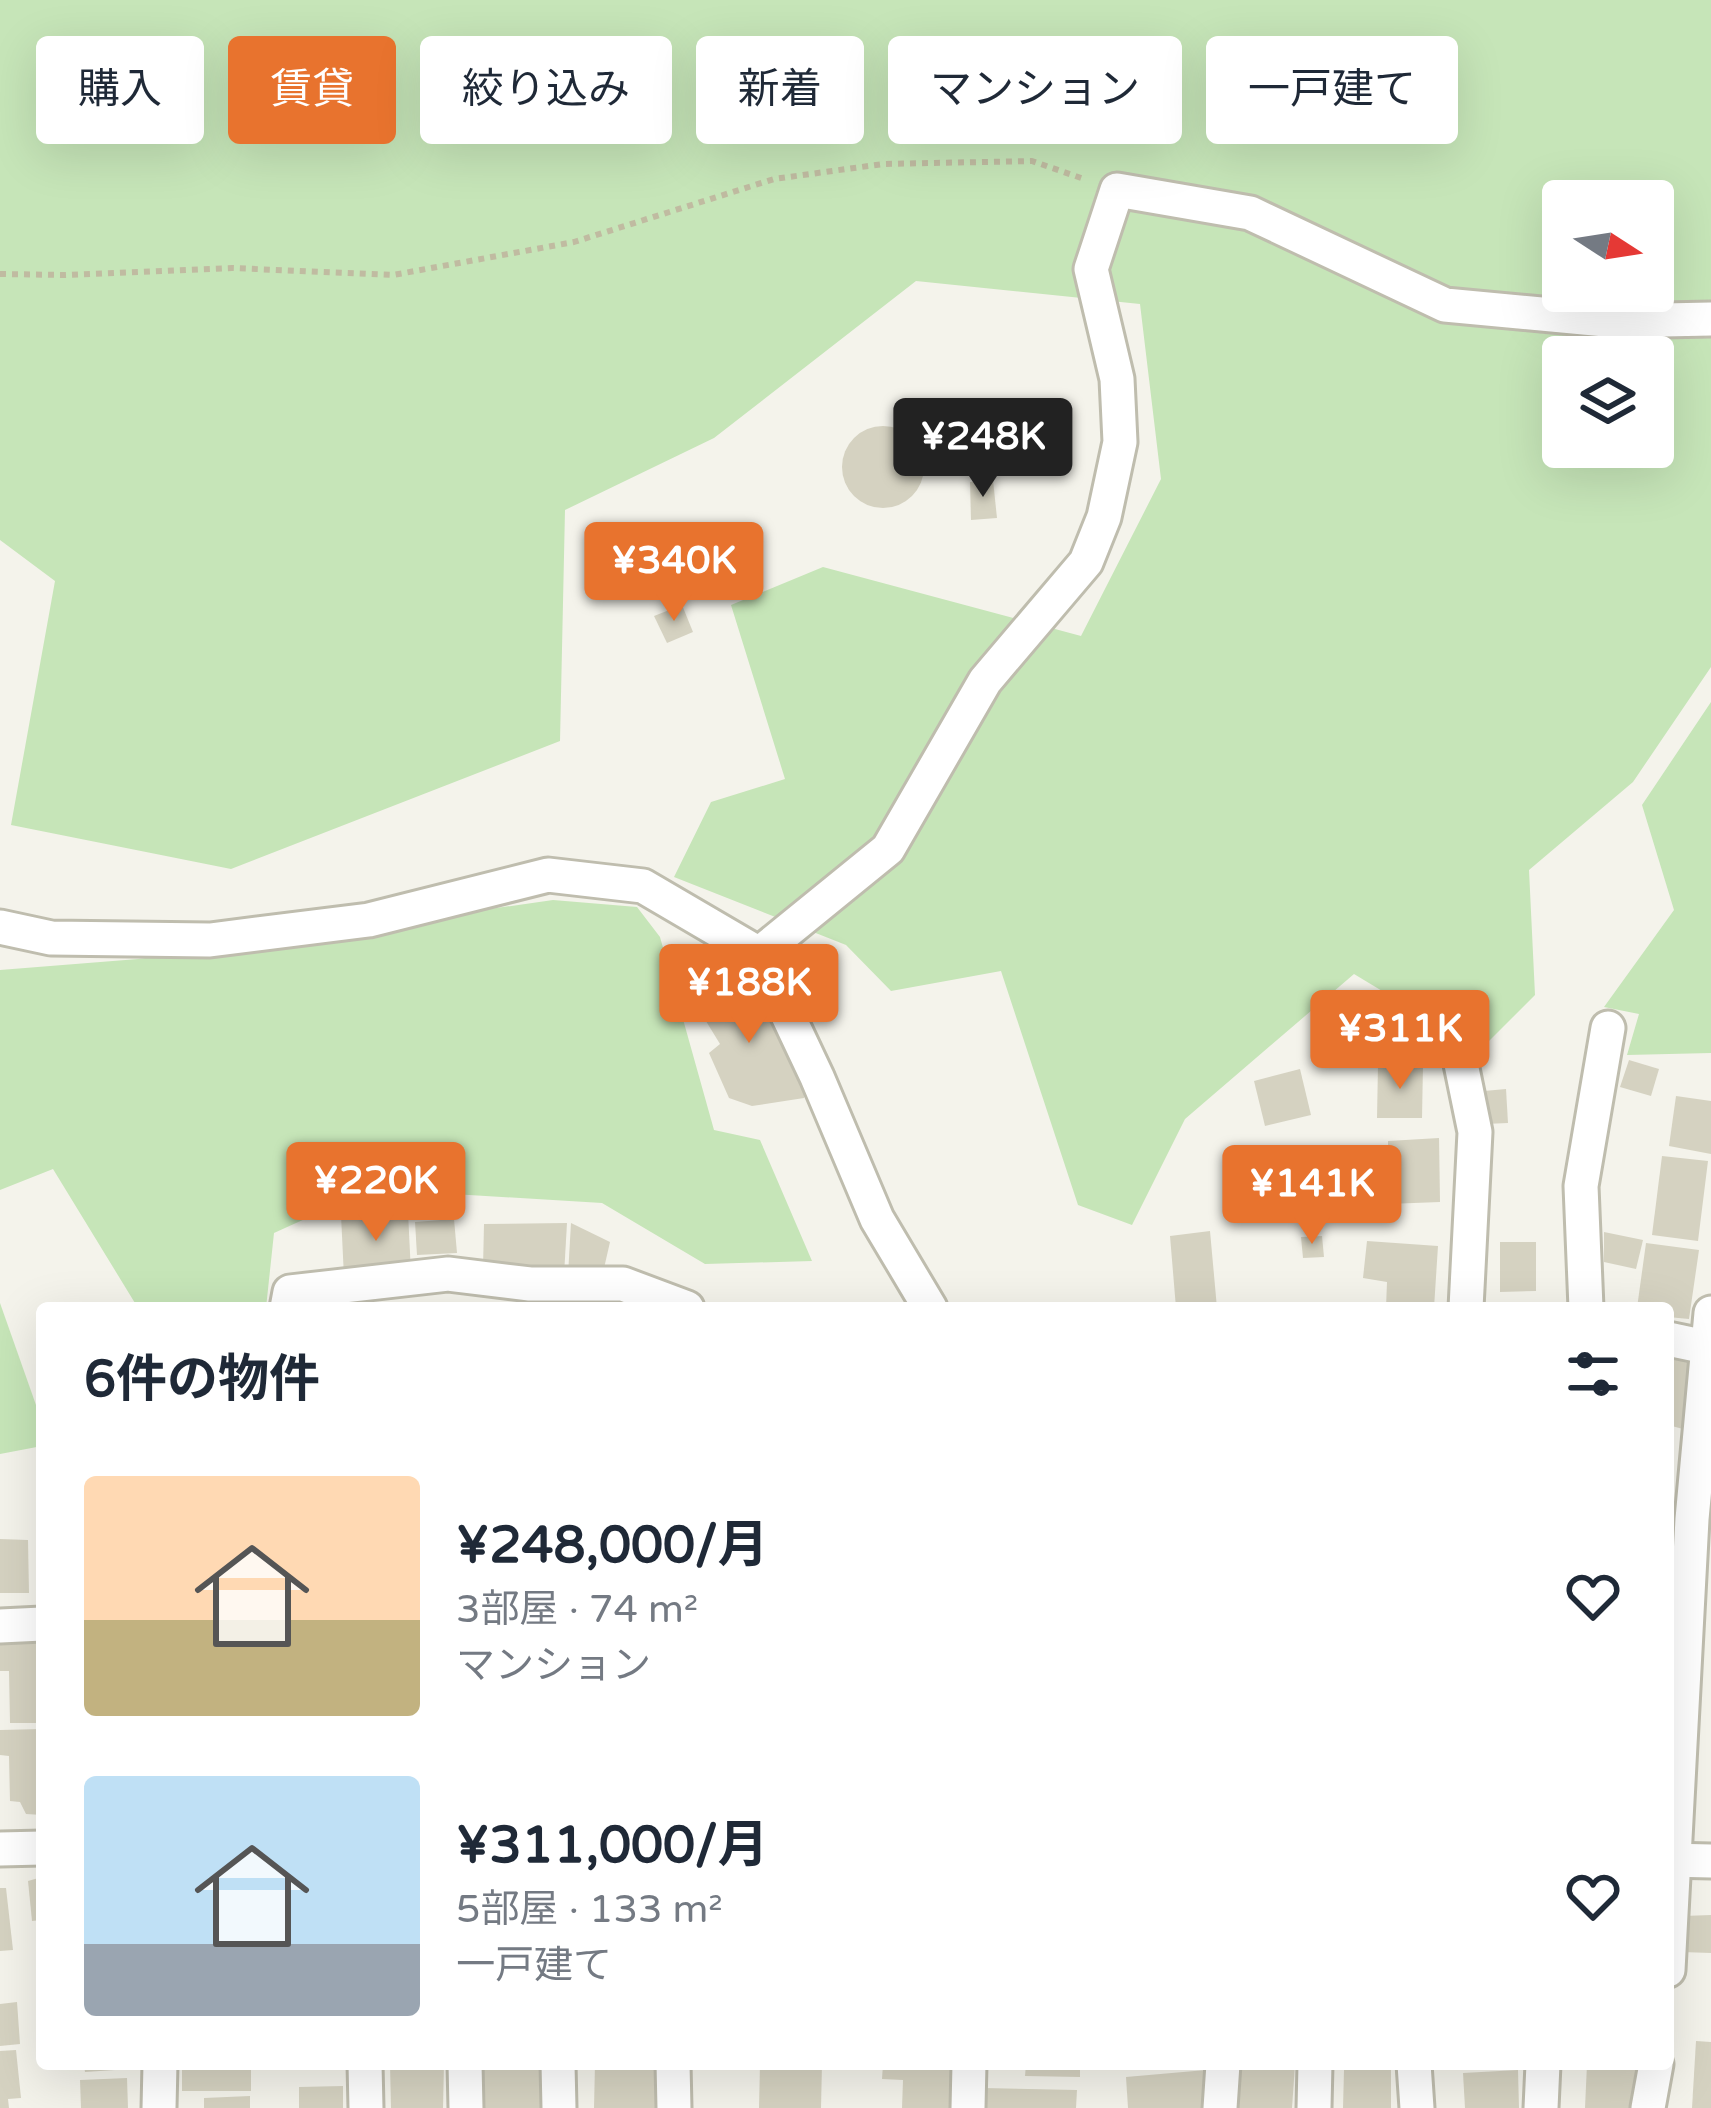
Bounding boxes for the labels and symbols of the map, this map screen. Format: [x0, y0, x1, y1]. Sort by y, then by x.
north arrow [1542, 180, 1674, 312]
pin: ¥248K [899, 398, 1067, 500]
pin: ¥340K [590, 522, 758, 624]
pin: ¥188K [665, 944, 833, 1046]
pin: ¥311K [1316, 990, 1484, 1092]
pin: ¥220K [292, 1142, 460, 1244]
pin: ¥141K [1228, 1145, 1396, 1247]

